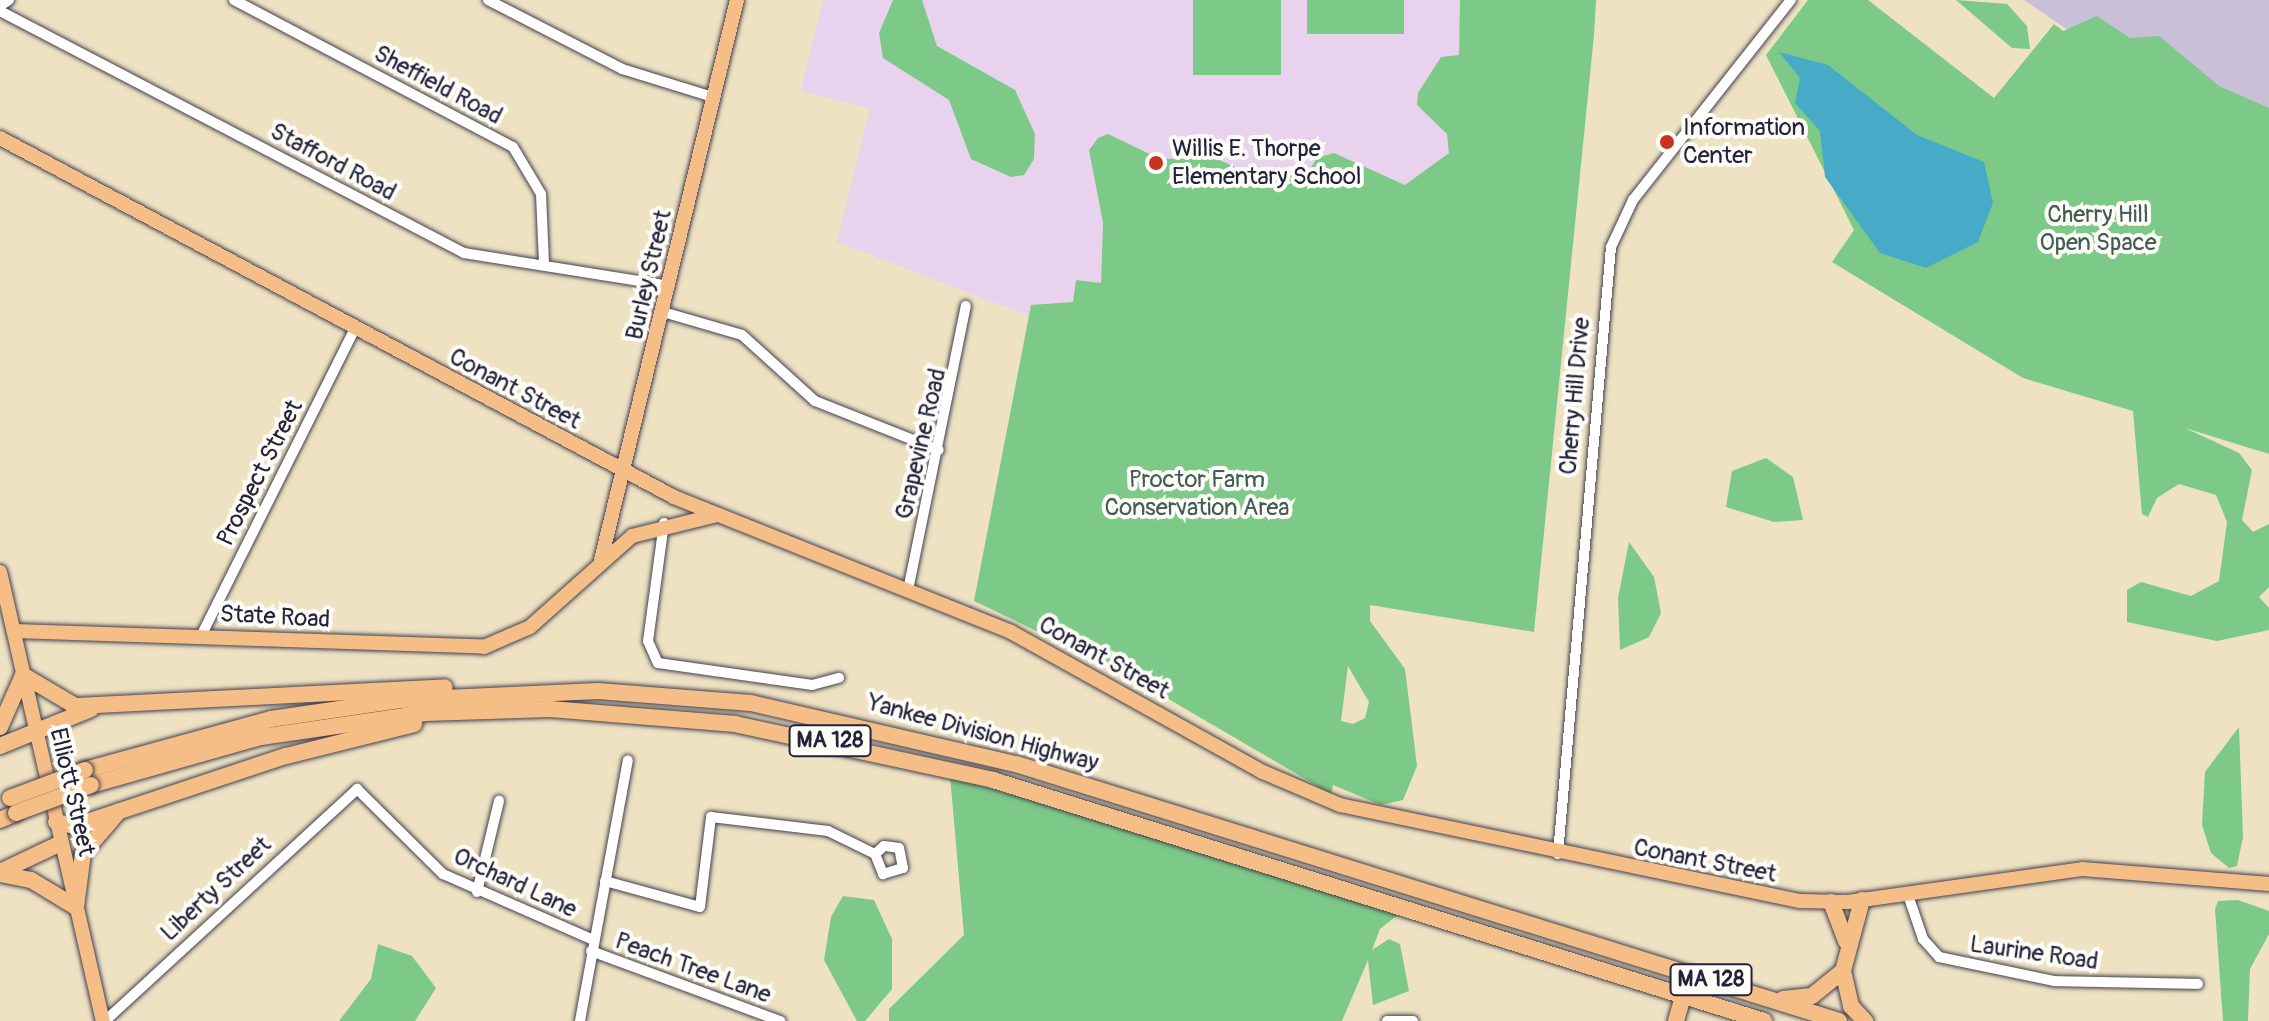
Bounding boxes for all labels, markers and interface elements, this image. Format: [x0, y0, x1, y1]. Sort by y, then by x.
street label: Sheffield Road [369, 39, 507, 131]
place label: Information Center [1683, 114, 1805, 170]
street label: Stafford Road [265, 117, 401, 207]
marker: Information Center [1658, 133, 1676, 151]
place label: Willis E. Thorpe Elementary School [1172, 135, 1362, 191]
marker: Willis E. Thorpe Elementary School [1147, 154, 1165, 172]
park label: Cherry Hill Open Space [2039, 201, 2157, 257]
street label: Burley Street [620, 207, 678, 343]
street label: Cherry Hill Drive [1554, 316, 1596, 476]
street label: Conant Street [444, 342, 586, 436]
street label: Grapevine Road [890, 366, 952, 522]
street label: Prospect Street [211, 395, 309, 551]
park label: Proctor Farm Conservation Area [1105, 466, 1289, 522]
street label: State Road [219, 600, 331, 634]
street label: Conant Street [1034, 610, 1174, 706]
street label: Yankee Division Highway [864, 688, 1102, 778]
road number: MA 128 [788, 723, 872, 759]
street label: Elliott Street [43, 725, 101, 859]
street label: Liberty Street [155, 831, 277, 947]
street label: Conant Street [1631, 833, 1779, 889]
street label: Orchard Lane [449, 842, 581, 924]
street label: Peach Tree Lane [611, 926, 775, 1010]
street label: Laurine Road [1968, 930, 2100, 976]
road number: MA 128 [1669, 962, 1753, 998]

